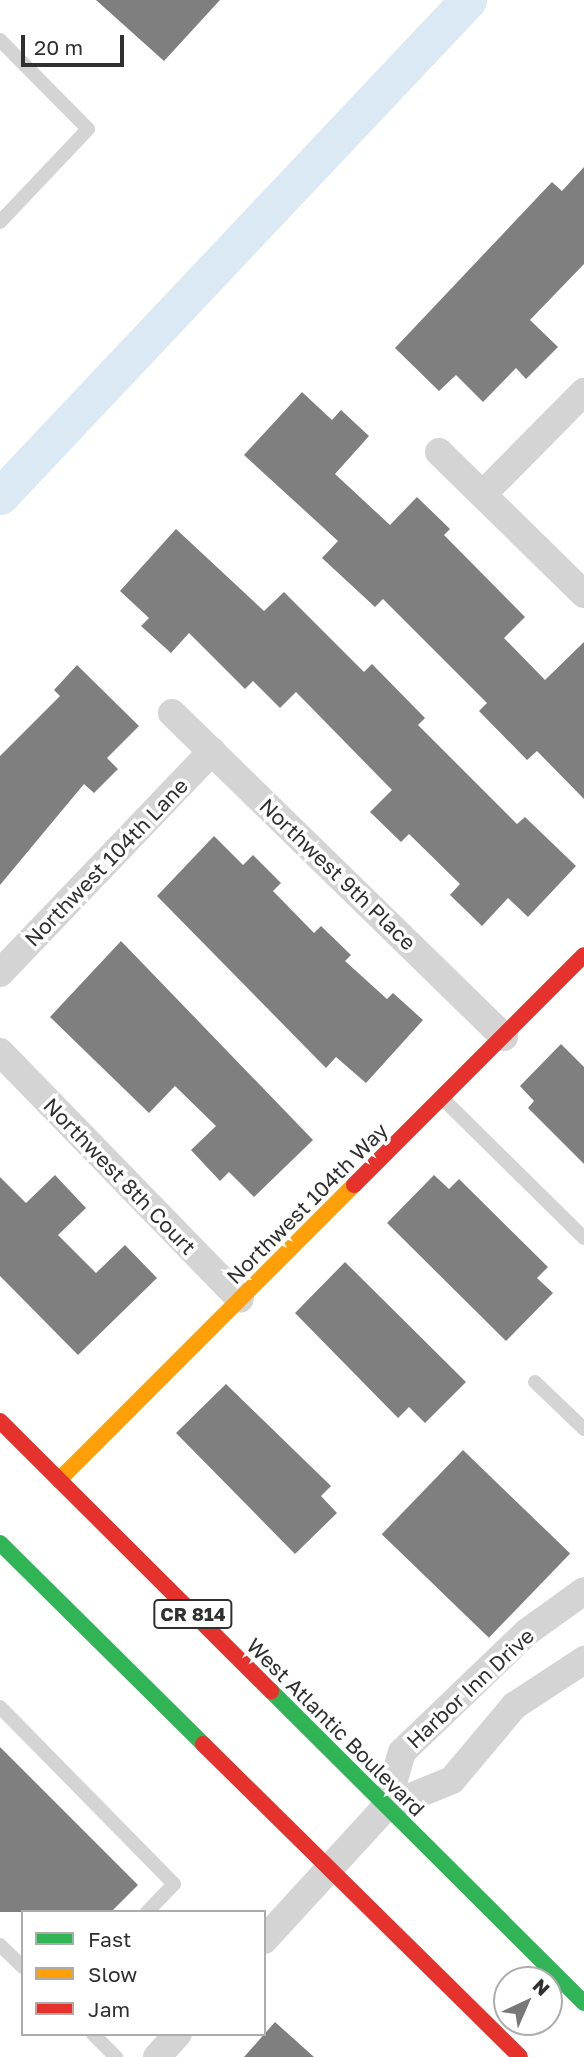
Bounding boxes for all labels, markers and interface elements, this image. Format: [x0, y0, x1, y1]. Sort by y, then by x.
scale bar [24, 21, 128, 65]
text: 20 m [34, 34, 83, 60]
street label: Northwest 104th Lane [19, 773, 193, 951]
street label: Northwest 9th Place [255, 793, 421, 955]
street label: Northwest 8th Court [39, 1092, 201, 1260]
street label: Northwest 104th Way [221, 1117, 393, 1289]
road number: CR 814 [153, 1598, 233, 1630]
street label: Harbor Inn Drive [401, 1623, 539, 1753]
street label: West Atlantic Boulevard [242, 1633, 430, 1821]
legend [21, 1910, 266, 2036]
text: Fast [88, 1926, 131, 1952]
text: Slow [88, 1961, 137, 1987]
north arrow [493, 1966, 563, 2036]
text: N [528, 1974, 555, 2000]
text: Jam [88, 1996, 130, 2022]

